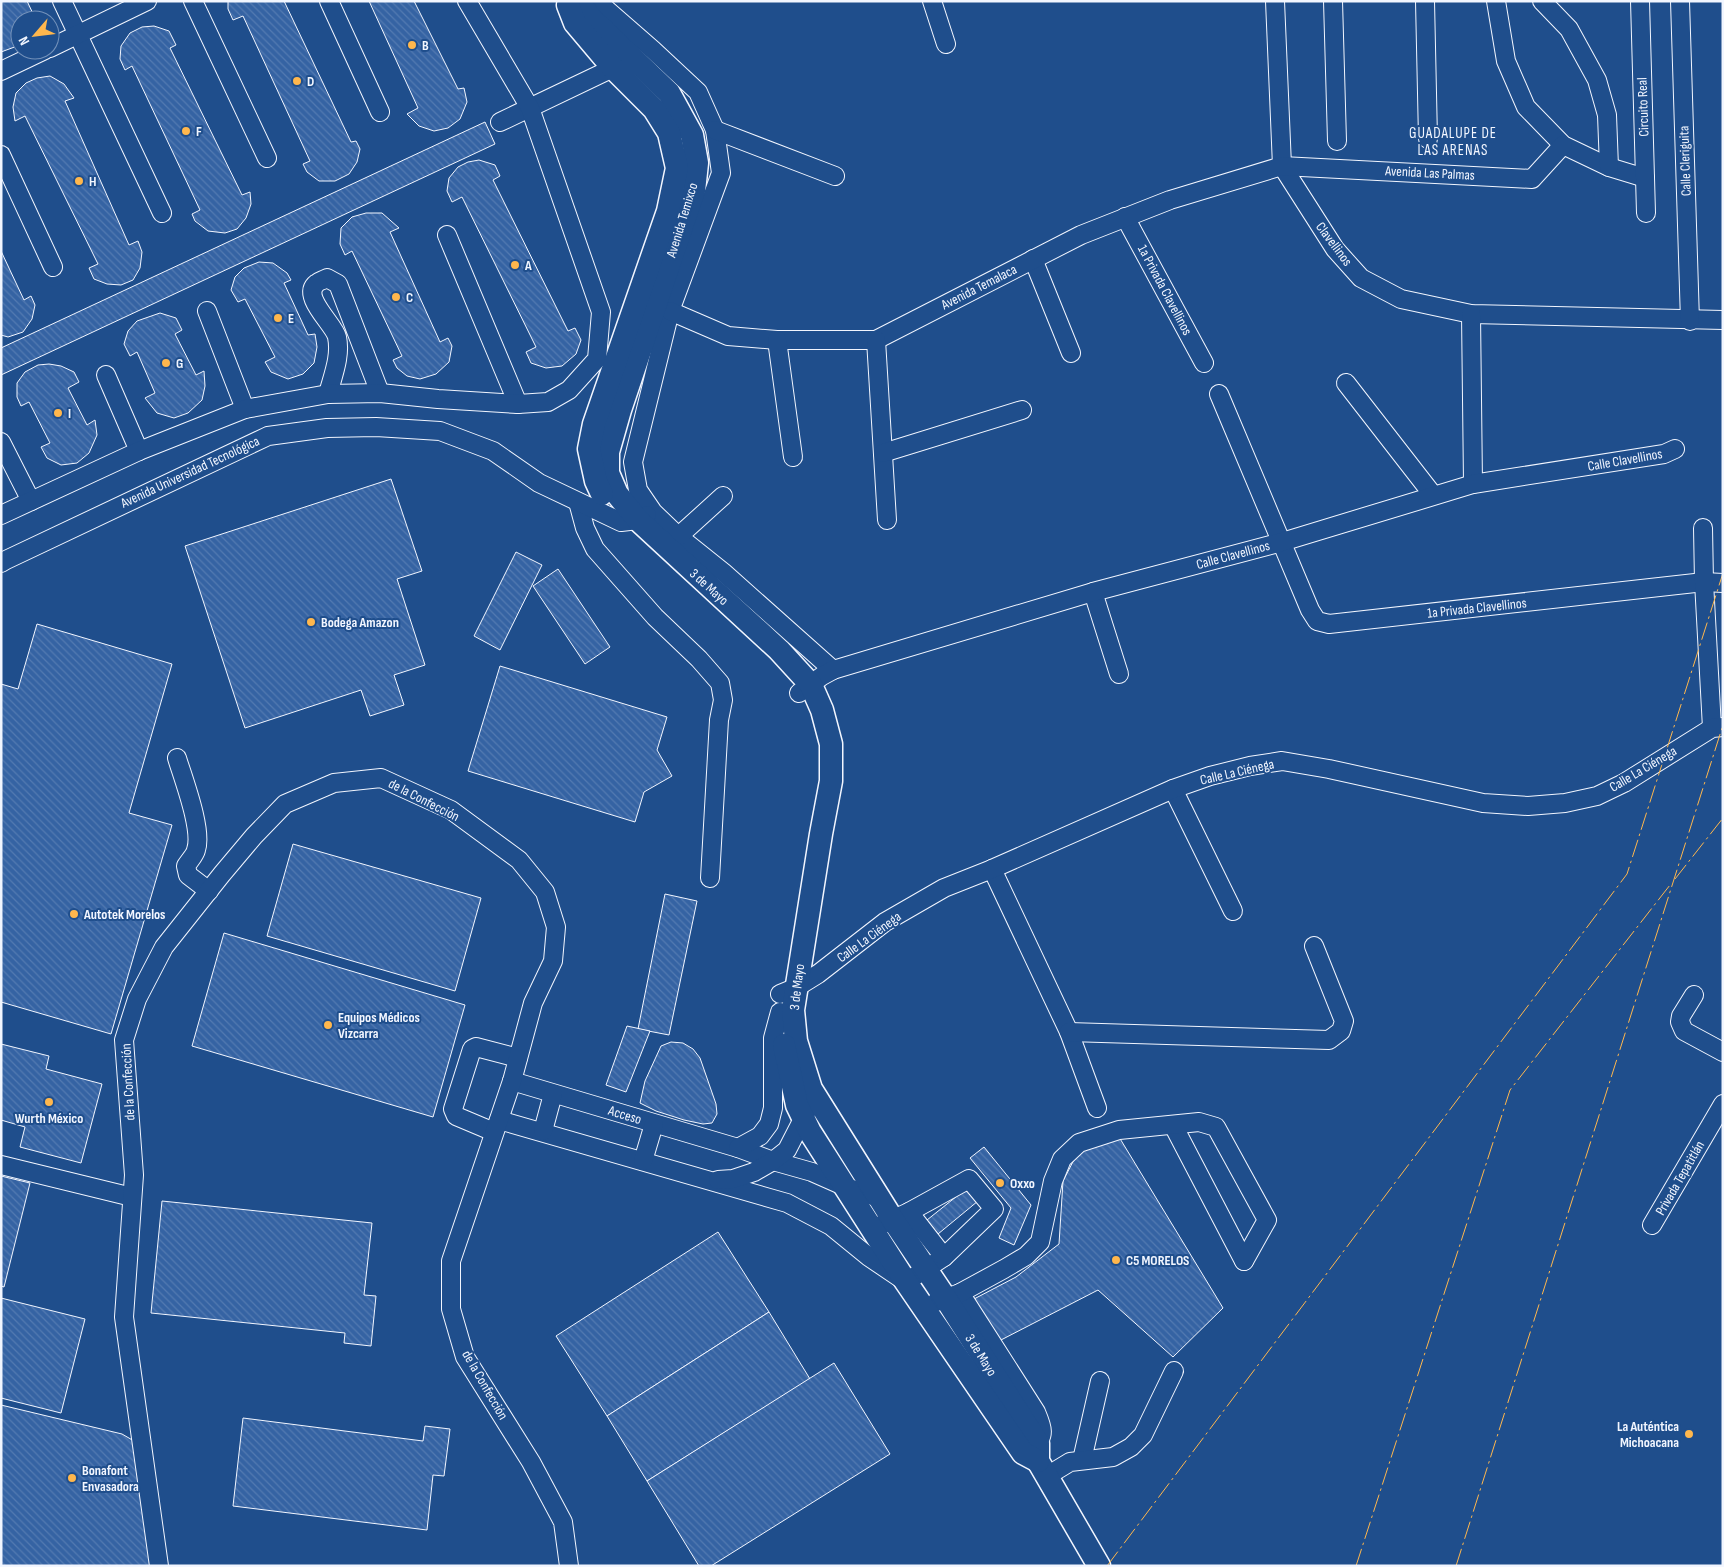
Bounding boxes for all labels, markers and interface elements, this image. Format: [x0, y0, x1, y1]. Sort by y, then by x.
north arrow [10, 10, 60, 60]
text: N [15, 34, 33, 48]
place label: B [422, 37, 429, 54]
marker: B [406, 39, 418, 51]
place label: D [307, 73, 314, 90]
marker: D [291, 75, 303, 87]
street label: Circuito Real [1633, 77, 1653, 137]
place label: F [196, 123, 202, 140]
district label: GUADALUPE DE LAS ARENAS [1409, 124, 1497, 160]
marker: F [180, 125, 192, 137]
street label: Calle Cleriguita [1675, 126, 1695, 196]
street label: Avenida Las Palmas [1384, 162, 1475, 184]
place label: H [89, 173, 96, 190]
marker: H [73, 175, 85, 187]
street label: Avenida Temixco [662, 180, 701, 260]
street label: Clavellinos [1312, 219, 1356, 269]
street label: 1a Privada Clavellinos [1134, 242, 1196, 338]
place label: A [524, 257, 532, 274]
marker: A [509, 259, 521, 271]
street label: Avenida Temalaca [938, 261, 1020, 314]
place label: C [406, 289, 413, 306]
marker: C [390, 291, 402, 303]
place label: E [288, 310, 294, 327]
marker: E [272, 312, 284, 324]
place label: G [176, 355, 183, 372]
marker: G [160, 357, 172, 369]
place label: I [68, 405, 71, 422]
marker: I [52, 407, 64, 419]
street label: Avenida Universidad Tecnológica [117, 432, 262, 512]
street label: Calle Clavellinos [1586, 445, 1664, 475]
street label: Calle Clavellinos [1194, 537, 1272, 573]
street label: 3 de Mayo [686, 565, 732, 609]
street label: 1a Privada Clavellinos [1427, 594, 1527, 622]
place label: Bodega Amazon [321, 614, 399, 631]
marker: Bodega Amazon [305, 616, 317, 628]
street label: Calle La Ciénega [1606, 742, 1680, 796]
street label: Calle La Ciénega [1198, 755, 1276, 789]
street label: de la Confección [386, 775, 462, 825]
place label: Autotek Morelos [83, 906, 165, 923]
marker: Autotek Morelos [68, 908, 80, 920]
street label: Calle La Ciénega [834, 908, 904, 966]
street label: 3 de Mayo [786, 963, 808, 1011]
place label: Equipos Médicos Vizcarra [338, 1009, 420, 1042]
marker: Equipos Médicos Vizcarra [322, 1019, 334, 1031]
street label: de la Confección [117, 1043, 139, 1121]
marker: Wurth México [43, 1096, 55, 1108]
street label: Acceso [605, 1102, 644, 1128]
place label: Wurth México [15, 1110, 83, 1127]
street label: Privada Tepatitlán [1652, 1138, 1708, 1218]
place label: Oxxo [1010, 1175, 1035, 1192]
marker: Oxxo [994, 1177, 1006, 1189]
place label: C5 MORELOS [1126, 1252, 1189, 1269]
marker: C5 MORELOS [1110, 1254, 1122, 1266]
street label: 3 de Mayo [961, 1331, 1001, 1379]
street label: de la Confección [458, 1347, 512, 1423]
place label: La Auténtica Michoacana [1617, 1418, 1679, 1451]
marker: La Auténtica Michoacana [1683, 1428, 1695, 1440]
place label: Bonafont Envasadora [82, 1462, 139, 1495]
marker: Bonafont Envasadora [66, 1472, 78, 1484]

